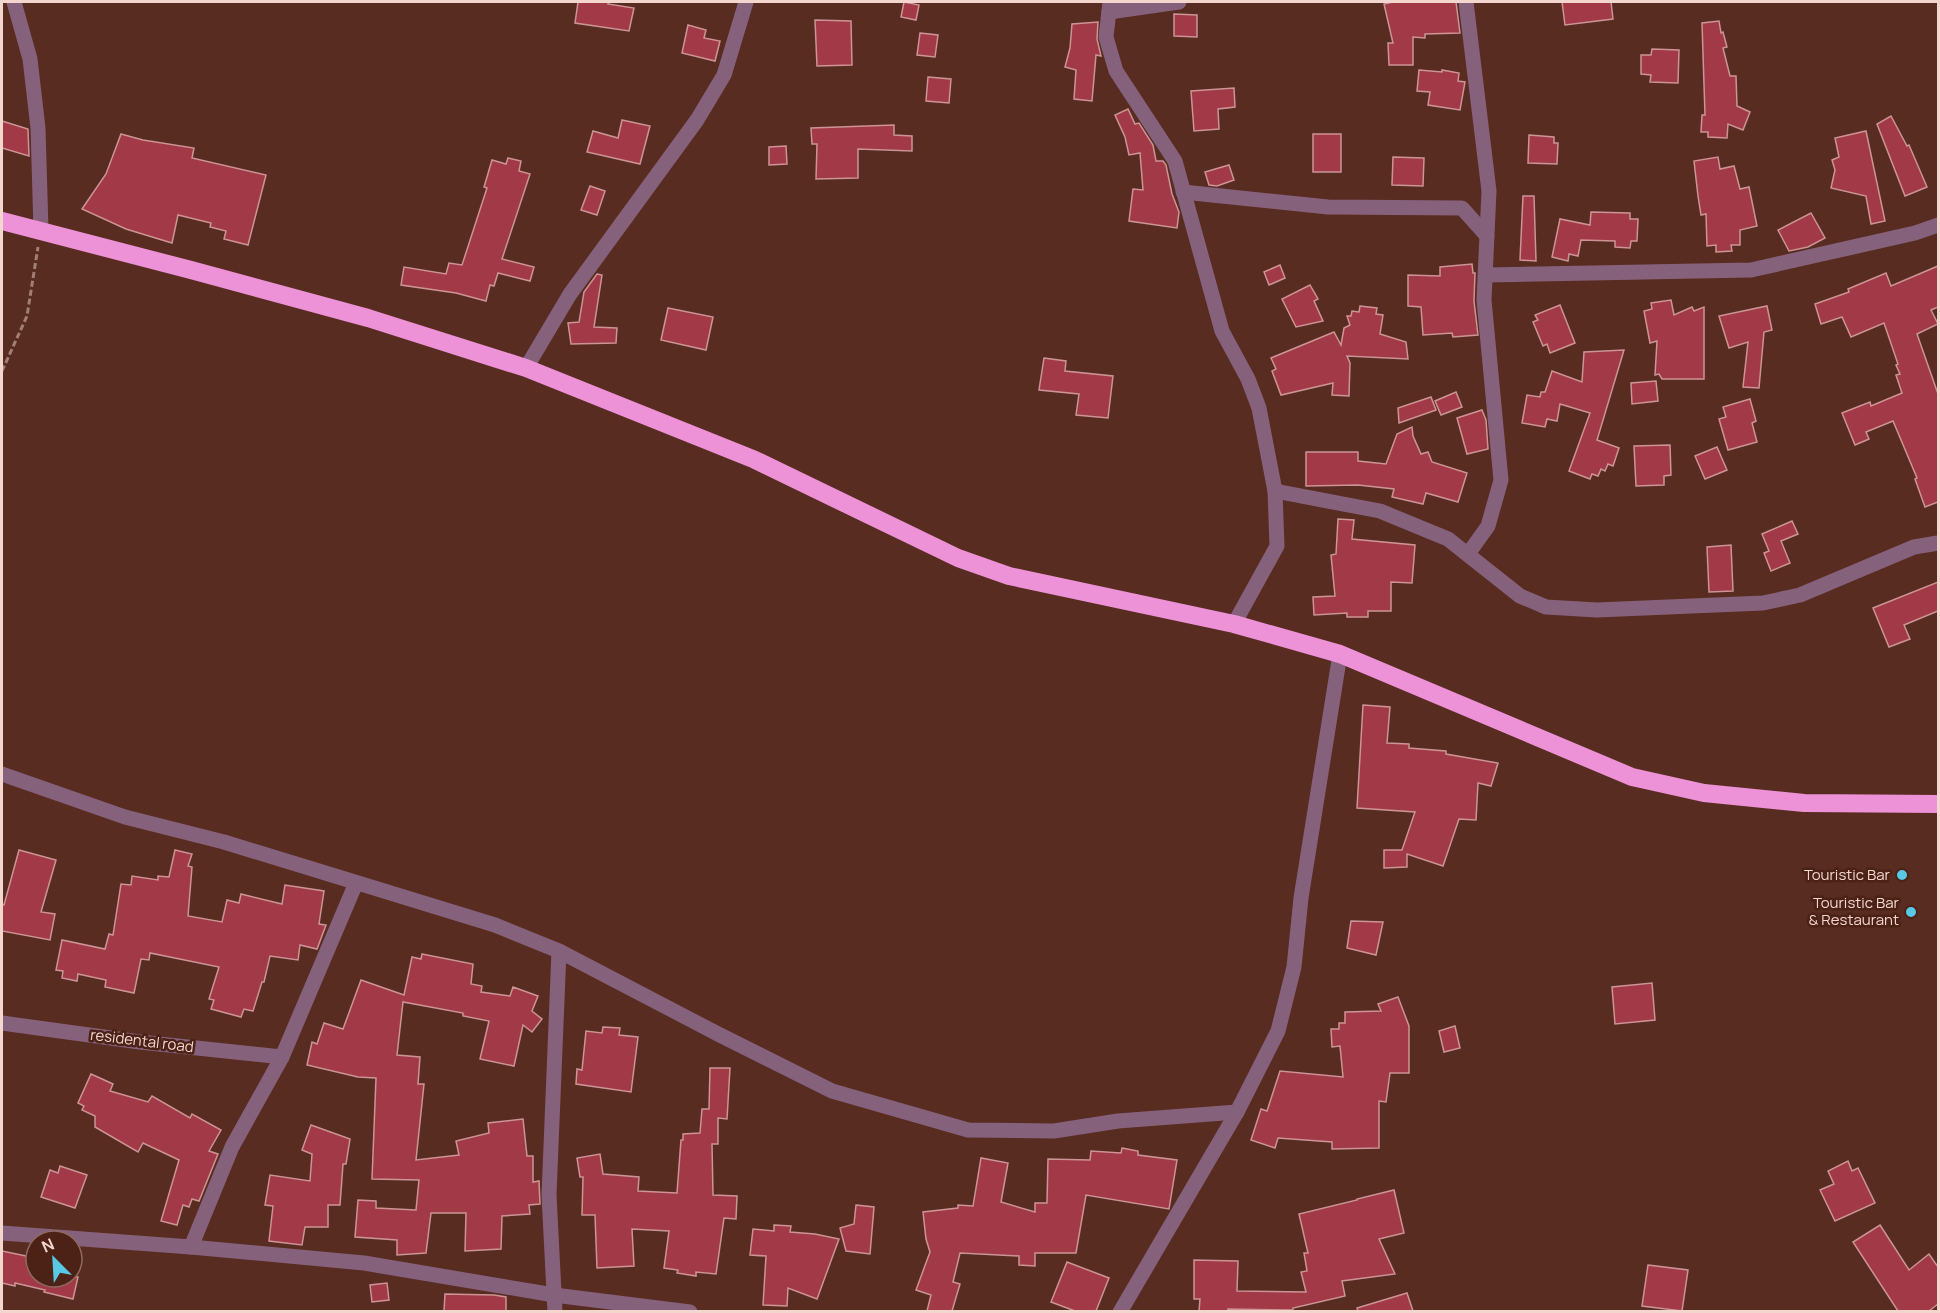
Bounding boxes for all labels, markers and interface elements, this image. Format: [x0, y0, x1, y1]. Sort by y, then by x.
place label: Touristic Bar [1804, 864, 1891, 885]
marker: Touristic Bar [1895, 868, 1909, 882]
place label: Touristic Bar & Restaurant [1809, 892, 1900, 930]
marker: Touristic Bar & Restaurant [1904, 905, 1918, 919]
street label: residental road [89, 1024, 195, 1057]
north arrow [24, 1229, 84, 1289]
text: N [38, 1233, 58, 1258]

